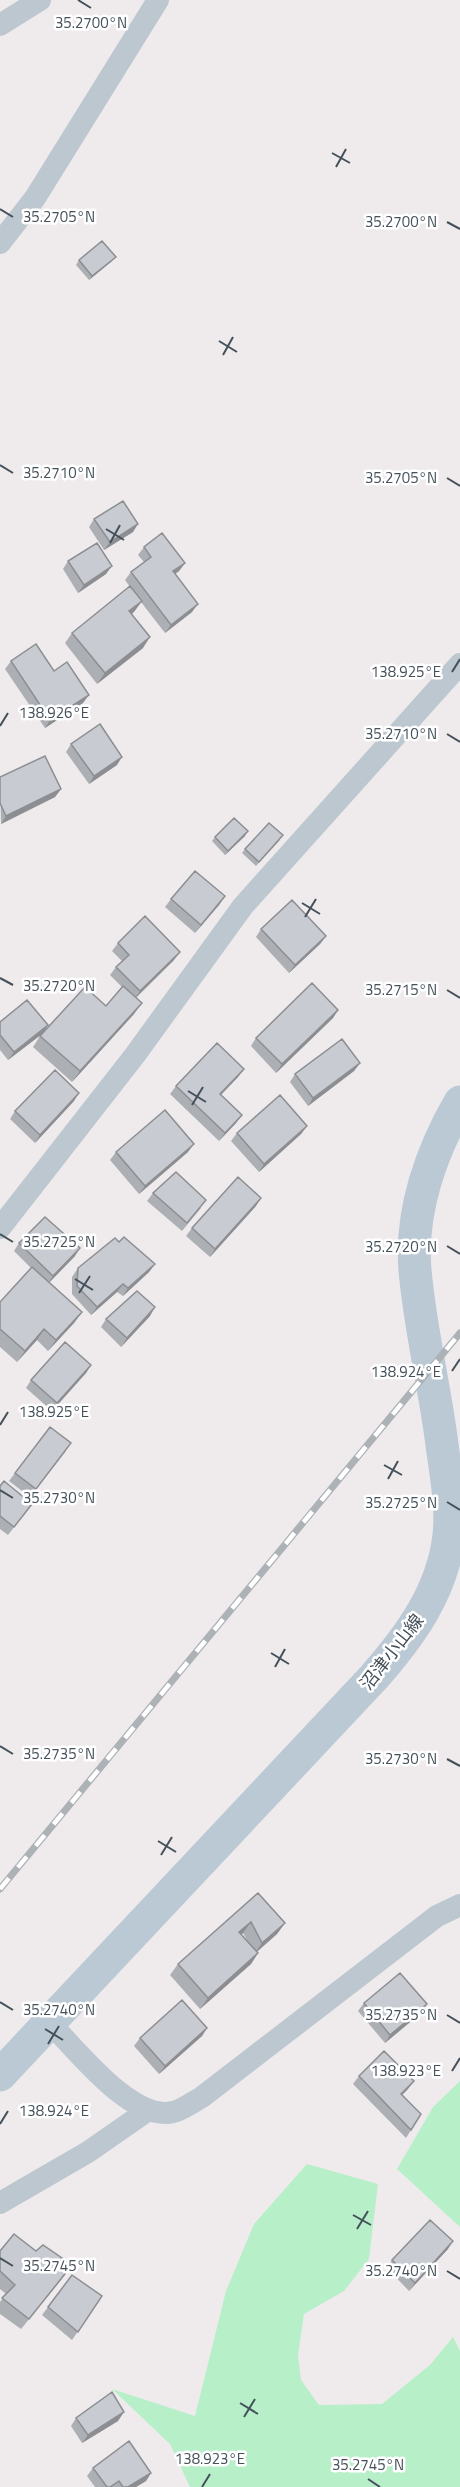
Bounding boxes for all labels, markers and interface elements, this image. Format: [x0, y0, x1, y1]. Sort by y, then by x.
text: 35.2700°N [55, 11, 127, 34]
text: 35.2705°N [23, 205, 95, 228]
text: 35.2700°N [365, 210, 437, 233]
text: 35.2710°N [23, 461, 95, 484]
text: 35.2705°N [365, 466, 437, 489]
text: 138.925°E [371, 660, 441, 683]
text: 138.926°E [19, 701, 89, 724]
text: 35.2710°N [365, 722, 437, 745]
text: 35.2720°N [23, 974, 95, 997]
text: 35.2715°N [365, 978, 437, 1001]
text: 35.2725°N [23, 1230, 95, 1253]
text: 35.2720°N [365, 1235, 437, 1258]
text: 138.924°E [371, 1360, 441, 1383]
text: 138.925°E [19, 1400, 89, 1423]
text: 35.2730°N [23, 1486, 95, 1509]
text: 35.2725°N [365, 1491, 437, 1514]
street label: 沼津小山線 [353, 1608, 430, 1695]
text: 35.2735°N [23, 1742, 95, 1765]
text: 35.2730°N [365, 1747, 437, 1770]
text: 35.2740°N [23, 1998, 95, 2021]
text: 35.2735°N [365, 2003, 437, 2026]
text: 138.923°E [371, 2059, 441, 2082]
text: 138.924°E [19, 2099, 89, 2122]
text: 35.2745°N [23, 2254, 95, 2277]
text: 35.2740°N [365, 2259, 437, 2282]
text: 138.923°E [175, 2447, 245, 2470]
text: 35.2745°N [332, 2453, 404, 2476]

